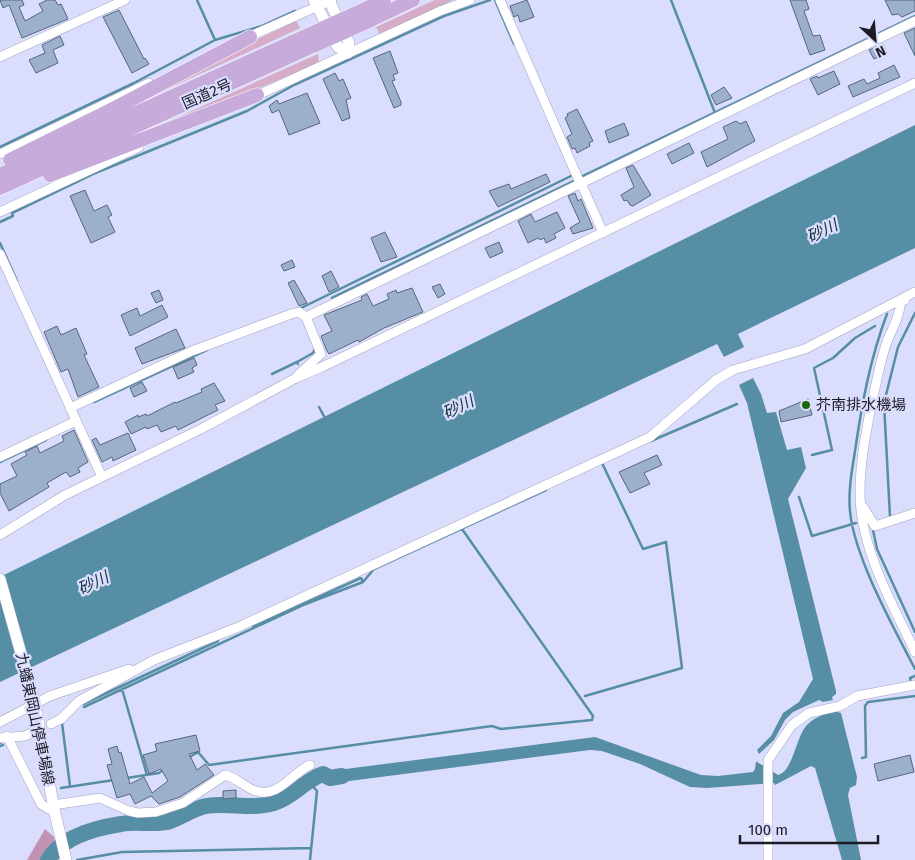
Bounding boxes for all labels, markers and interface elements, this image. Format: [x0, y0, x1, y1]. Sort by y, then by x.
north arrow [850, 15, 900, 65]
text: N [873, 42, 888, 61]
street label: 国道2号 [179, 75, 235, 113]
water label: 砂川 [803, 215, 842, 247]
water label: 砂川 [439, 391, 478, 423]
place label: 芥南排水機場 [816, 396, 906, 414]
marker: 芥南排水機場 [800, 399, 812, 411]
water label: 砂川 [74, 567, 113, 599]
street label: 九蟠東岡山停車場線 [12, 651, 58, 787]
scale bar [740, 812, 878, 844]
text: 100 m [748, 821, 788, 839]

